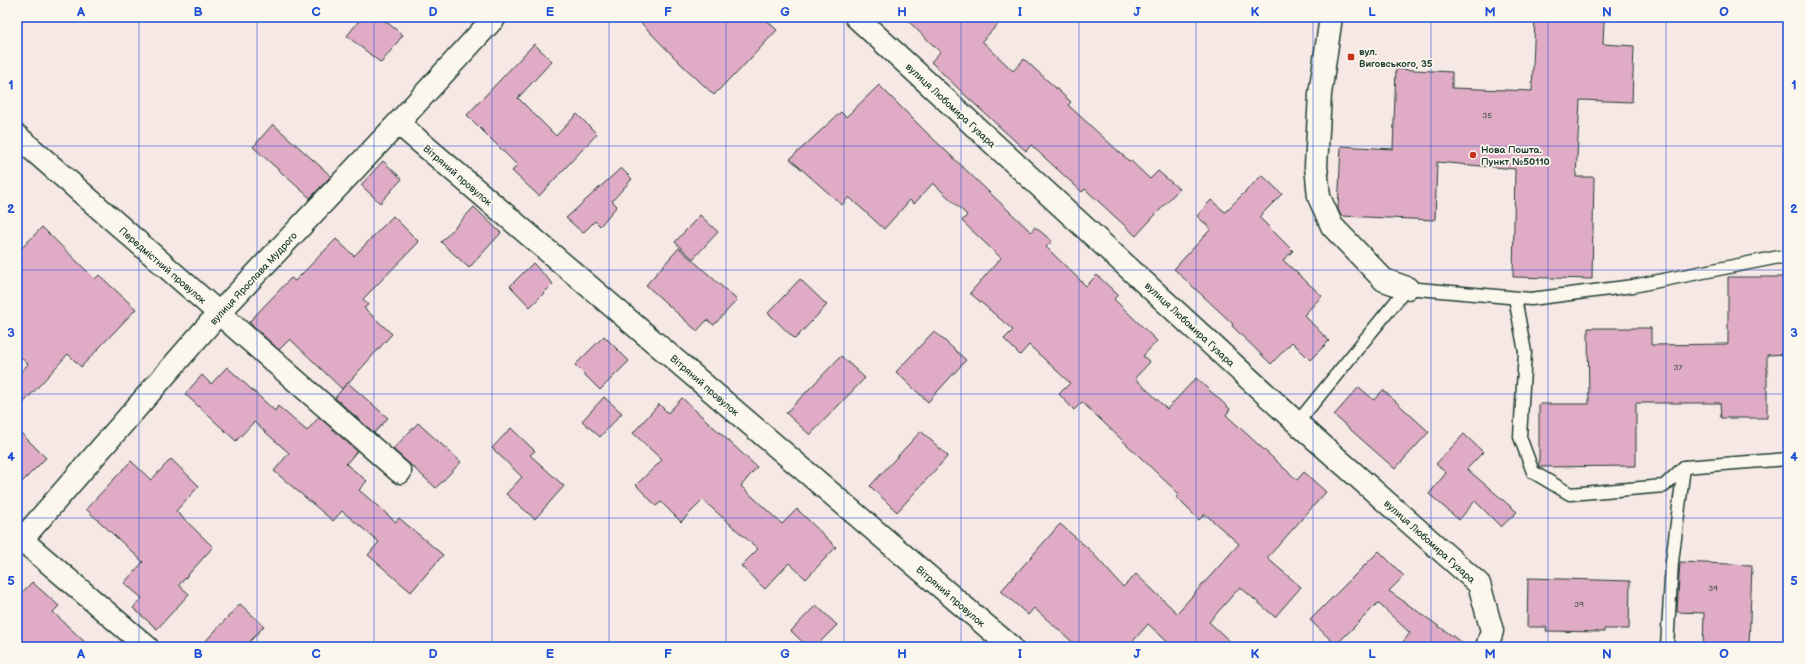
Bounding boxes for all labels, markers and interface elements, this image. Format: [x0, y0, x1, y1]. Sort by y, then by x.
text: A [76, 4, 85, 20]
text: B [193, 4, 203, 20]
text: C [311, 4, 321, 20]
text: D [428, 4, 438, 20]
text: E [546, 4, 555, 20]
text: F [664, 4, 672, 20]
text: G [780, 4, 790, 20]
text: H [897, 4, 907, 20]
text: I [1018, 4, 1022, 20]
text: J [1133, 4, 1141, 20]
text: K [1251, 4, 1260, 20]
text: L [1368, 4, 1376, 20]
text: M [1484, 4, 1496, 20]
text: N [1602, 4, 1612, 20]
text: O [1719, 4, 1729, 20]
place label: вул. Виговського, 35 [1359, 46, 1433, 70]
marker: вул. Виговського, 35 [1346, 52, 1356, 62]
street label: вулиця Любомира Гузара [903, 61, 998, 151]
text: 1 [8, 77, 14, 93]
text: 1 [1791, 77, 1797, 93]
house number: 35 [1482, 111, 1492, 120]
street label: Вітряний провулок [421, 143, 495, 209]
place label: Нова Пошта. Пункт №50110 [1481, 144, 1550, 168]
marker: Нова Пошта. Пункт №50110 [1468, 150, 1478, 160]
text: 2 [7, 201, 15, 217]
text: 2 [1790, 201, 1798, 217]
street label: Передмістний провулок [116, 225, 209, 307]
street label: вулиця Ярослава Мудрого [208, 230, 300, 327]
street label: вулиця Любомира Гузара [1142, 280, 1237, 370]
text: 3 [7, 325, 15, 341]
text: 3 [1790, 325, 1798, 341]
street label: Вітряний провулок [668, 353, 742, 419]
house number: 37 [1674, 363, 1682, 372]
text: 4 [7, 449, 15, 465]
text: 4 [1790, 449, 1798, 465]
street label: вулиця Любомира Гузара [1381, 498, 1477, 586]
street label: Вітряний провулок [914, 564, 988, 630]
text: 5 [7, 573, 15, 589]
text: 5 [1790, 573, 1798, 589]
house number: 39 [1708, 584, 1718, 593]
house number: 39 [1574, 600, 1584, 609]
text: A [76, 646, 85, 662]
text: B [193, 646, 203, 662]
text: C [311, 646, 321, 662]
text: D [428, 646, 438, 662]
text: E [546, 646, 555, 662]
text: F [664, 646, 672, 662]
text: G [780, 646, 790, 662]
text: H [897, 646, 907, 662]
text: I [1018, 646, 1022, 662]
text: J [1133, 646, 1141, 662]
text: K [1251, 646, 1260, 662]
text: L [1368, 646, 1376, 662]
text: M [1484, 646, 1496, 662]
text: N [1602, 646, 1612, 662]
text: O [1719, 646, 1729, 662]

